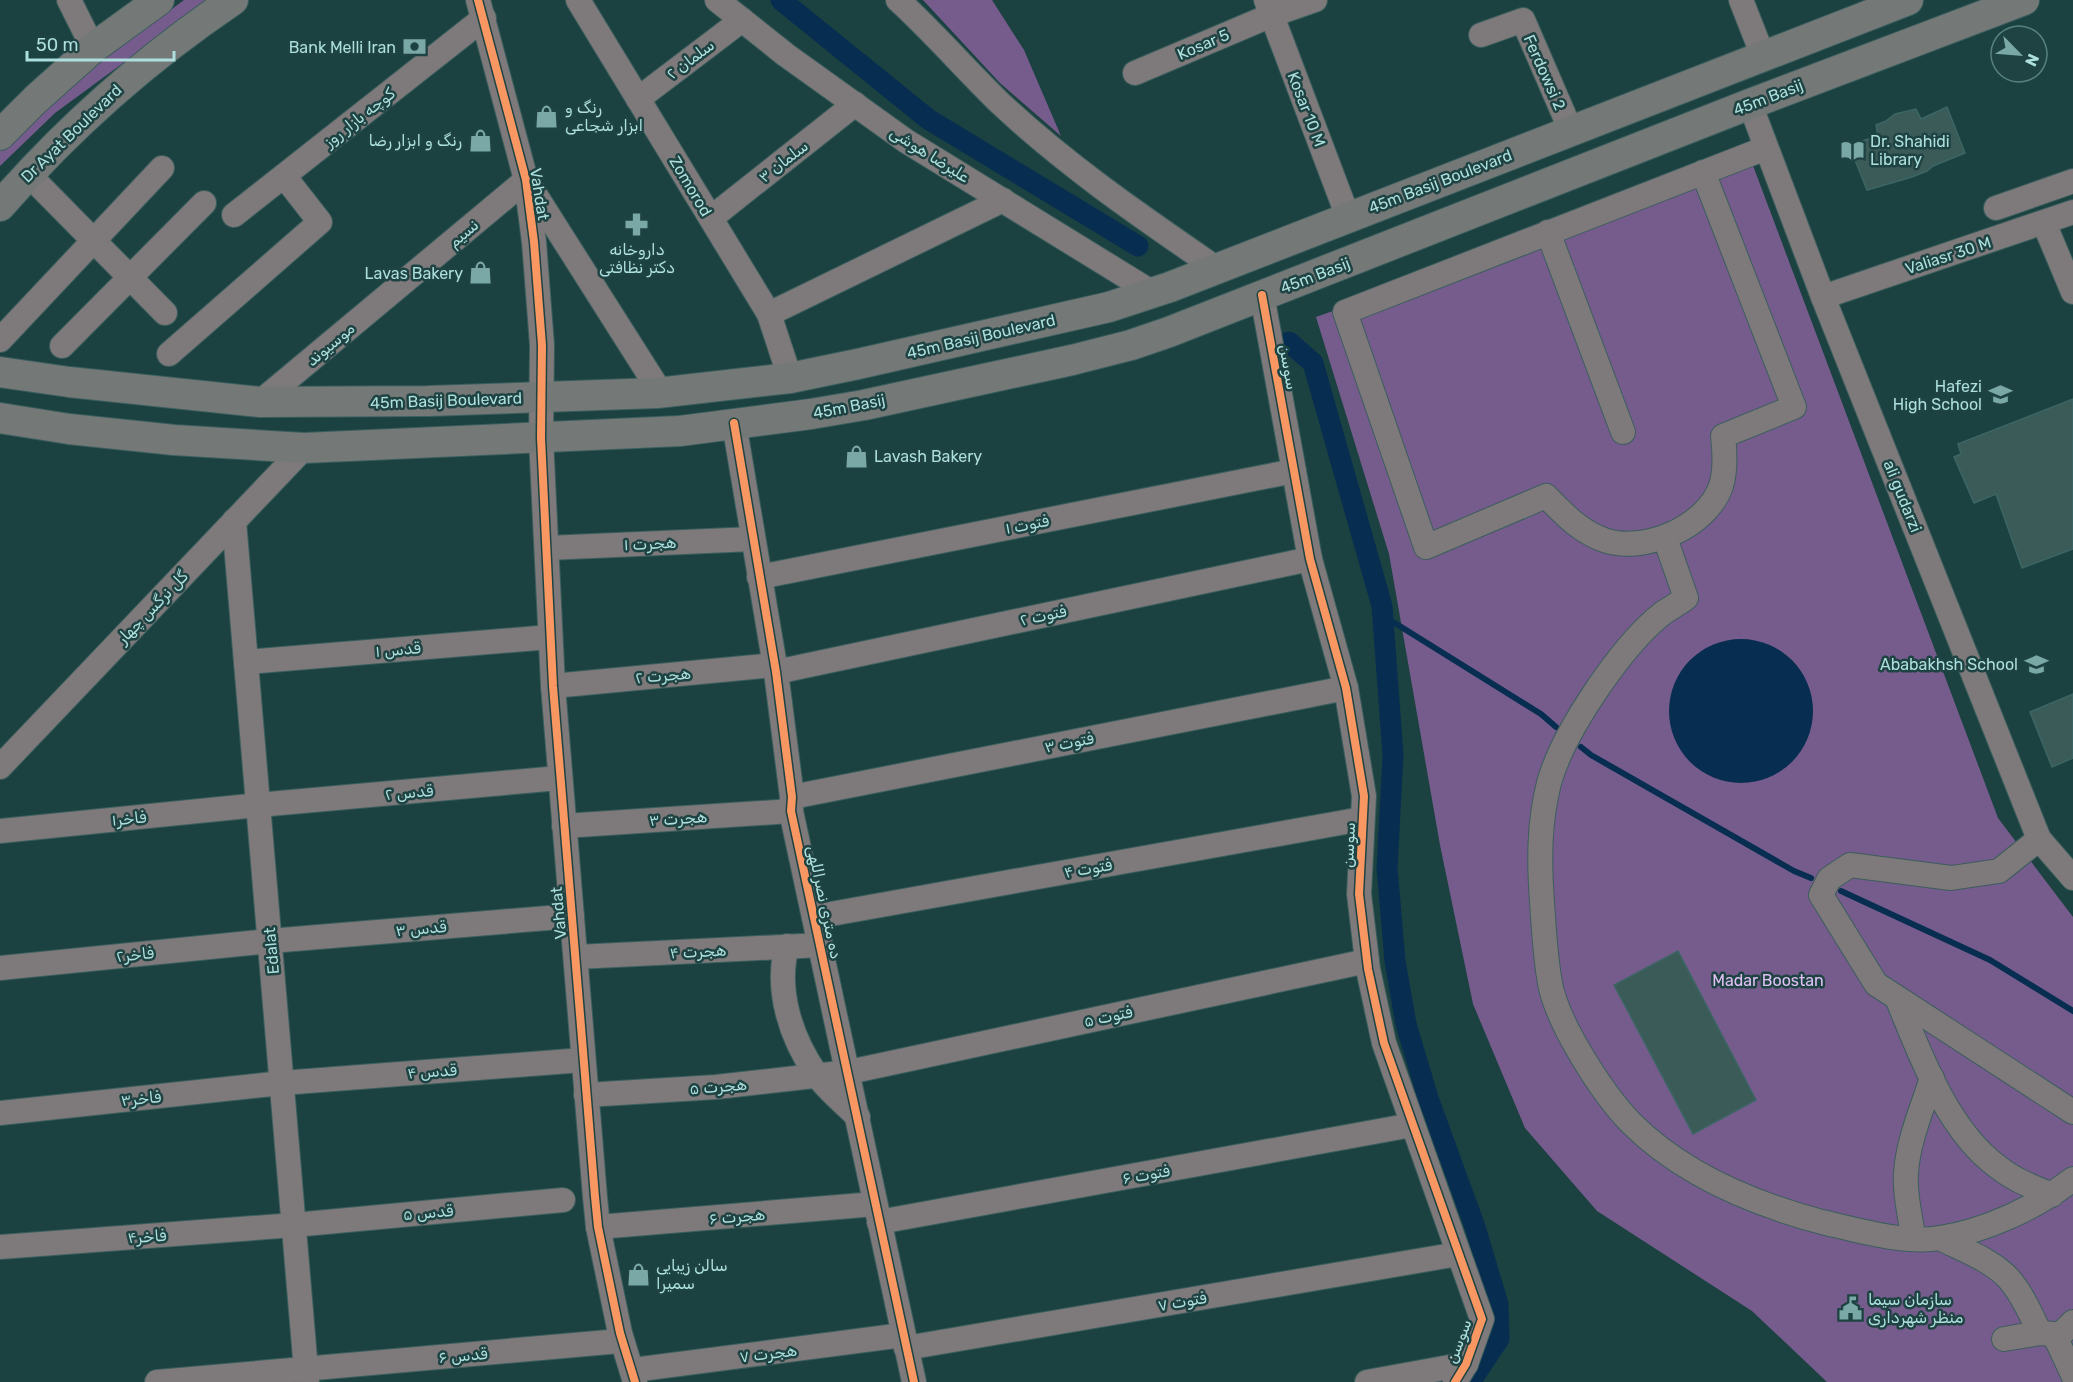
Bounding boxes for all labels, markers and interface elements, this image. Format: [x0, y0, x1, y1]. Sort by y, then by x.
scale bar [27, 24, 174, 62]
north arrow [1989, 24, 2049, 84]
street label: Kosar 5 [1174, 25, 1232, 64]
street label: Ferdowsi 2 [1519, 32, 1570, 113]
text: 50 m [36, 34, 79, 56]
bank icon: Bank Melli Iran [401, 34, 427, 60]
street label: سلمان ۲ [663, 35, 718, 83]
place label: Bank Melli Iran [289, 38, 396, 57]
text: N [2021, 51, 2043, 69]
street label: Kosar 10 M [1284, 69, 1329, 149]
street label: 45m Basij [1731, 75, 1806, 119]
street label: Dr Ayat Boulevard [17, 80, 126, 186]
street label: کوچه بازار روز [319, 83, 400, 152]
place label: رنگ و ابزار شجاعی [565, 98, 643, 136]
shop icon: رنگ و ابزار شجاعی [534, 103, 560, 129]
street label: علیرضا هوشی [886, 122, 973, 187]
shop icon: رنگ و ابزار رضا [467, 127, 493, 153]
place label: رنگ و ابزار رضا [368, 131, 462, 151]
place label: Dr. Shahidi Library [1870, 132, 1950, 169]
street label: سلمان ۳ [755, 136, 812, 187]
library icon: Dr. Shahidi Library [1839, 137, 1865, 163]
street label: 45m Basij Boulevard [1366, 145, 1515, 218]
street label: Zomorod [665, 153, 716, 220]
street label: Vahdat [526, 167, 553, 222]
pharmacy icon: داروخانه دکتر نظافتی [624, 211, 650, 237]
street label: نسیم [444, 215, 483, 252]
street label: Valiasr 30 M [1903, 233, 1994, 278]
place label: داروخانه دکتر نظافتی [599, 240, 675, 278]
street label: 45m Basij [1278, 253, 1353, 297]
shop icon: Lavas Bakery [468, 260, 494, 286]
place label: Lavas Bakery [365, 264, 463, 283]
street label: 45m Basij Boulevard [905, 310, 1057, 363]
street label: موسیوند [302, 319, 359, 371]
street label: سوسن [1274, 343, 1302, 391]
place label: Hafezi High School [1893, 377, 1982, 414]
school or university icon: Hafezi High School [1987, 382, 2013, 408]
street label: 45m Basij Boulevard [370, 388, 522, 413]
street label: 45m Basij [811, 390, 887, 423]
shop icon: Lavash Bakery [843, 443, 869, 469]
place label: Lavash Bakery [874, 447, 982, 466]
street label: ali gudarzi [1879, 457, 1926, 535]
street label: فتوت ۱ [1004, 511, 1051, 539]
street label: هجرت ۱ [623, 533, 677, 555]
street label: گل نرگس چهار [112, 566, 193, 649]
street label: فتوت ۲ [1018, 601, 1069, 631]
street label: قدس ۱ [375, 638, 422, 661]
school or university icon: Ababakhsh School [2023, 651, 2049, 677]
place label: Ababakhsh School [1880, 655, 2018, 674]
street label: هجرت ۲ [635, 664, 692, 688]
street label: فتوت ۳ [1043, 728, 1096, 758]
street label: قدس ۲ [384, 781, 434, 804]
street label: فاخر۱ [111, 807, 148, 831]
street label: هجرت ۳ [648, 807, 708, 831]
street label: سوسن [1338, 822, 1360, 868]
street label: ده متری نصراللهی [802, 844, 846, 961]
street label: فتوت ۴ [1063, 855, 1114, 883]
street label: Vahdat [547, 886, 570, 940]
street label: قدس ۳ [395, 917, 448, 940]
street label: Edalat [260, 927, 283, 975]
street label: هجرت ۴ [669, 941, 727, 963]
street label: فاخر۲ [115, 943, 155, 967]
park label: Madar Boostan [1712, 971, 1824, 990]
street label: فتوت ۵ [1082, 1002, 1135, 1032]
street label: قدس ۴ [407, 1060, 458, 1083]
street label: هجرت ۵ [688, 1074, 748, 1099]
street label: فاخر۳ [120, 1087, 163, 1111]
street label: فتوت ۶ [1121, 1161, 1172, 1189]
street label: قدس ۵ [402, 1201, 455, 1224]
street label: هجرت ۶ [708, 1205, 766, 1229]
street label: فاخر۴ [127, 1226, 168, 1248]
place label: سالن زیبایی سمیرا [656, 1256, 728, 1294]
shop icon: سالن زیبایی سمیرا [625, 1261, 651, 1287]
street label: فتوت ۷ [1156, 1288, 1209, 1316]
place label: سازمان سیما منظر شهرداری [1868, 1290, 1963, 1328]
public building icon: سازمان سیما منظر شهرداری [1837, 1295, 1863, 1321]
street label: سوسن [1441, 1316, 1476, 1366]
street label: هجرت ۷ [738, 1341, 798, 1367]
street label: قدس ۶ [438, 1344, 489, 1367]

